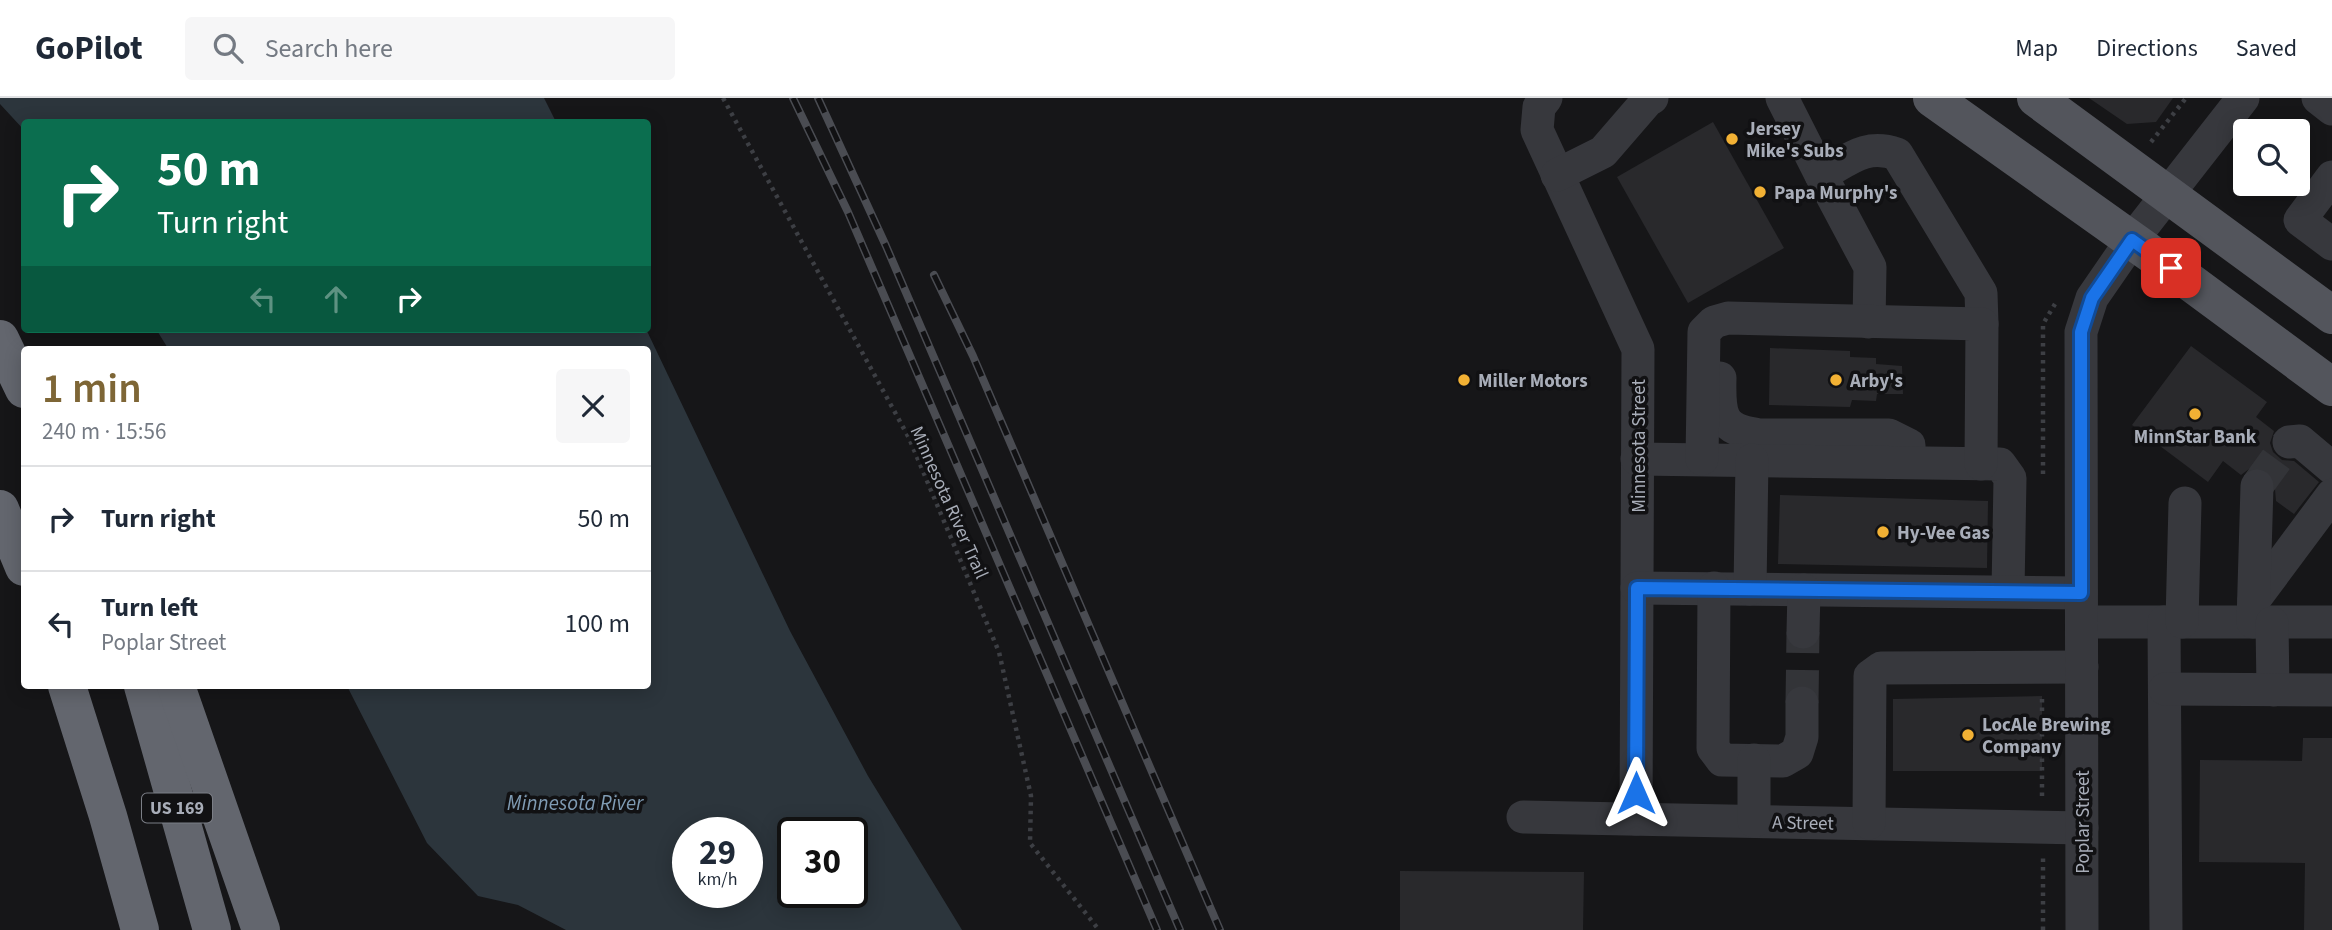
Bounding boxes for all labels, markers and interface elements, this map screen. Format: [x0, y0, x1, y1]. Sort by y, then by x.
search box [185, 17, 675, 80]
text: GoPilot [35, 25, 143, 72]
icon: search [209, 29, 247, 67]
text: Search here [265, 30, 393, 67]
text: Map [2015, 31, 2058, 66]
text: Directions [2096, 31, 2198, 66]
text: Saved [2236, 31, 2297, 66]
place label: Jersey Mike's Subs [1746, 116, 1844, 165]
map controls [2233, 119, 2310, 196]
button: search [2233, 119, 2310, 196]
marker: Jersey Mike's Subs [1724, 131, 1740, 147]
text: 50 m [157, 135, 261, 205]
icon: right [42, 147, 133, 238]
place label: Papa Murphy's [1774, 180, 1897, 207]
marker: Papa Murphy's [1752, 184, 1768, 200]
text: Turn right [157, 200, 288, 246]
pin [2141, 238, 2201, 298]
icon: arrive [2152, 249, 2190, 287]
icon: left [244, 280, 282, 318]
icon: ahead [317, 280, 355, 318]
icon: right [390, 280, 428, 318]
text: 1 min [42, 359, 142, 419]
place label: Miller Motors [1478, 368, 1588, 395]
place label: Arby's [1849, 368, 1903, 395]
button: close [556, 369, 630, 443]
marker: Miller Motors [1456, 372, 1472, 388]
marker: Arby's [1828, 372, 1844, 388]
street label: Minnesota Street [1626, 379, 1653, 513]
marker: MinnStar Bank [2187, 406, 2203, 422]
text: 240 m · 15:56 [42, 415, 166, 448]
street label: Minnesota River Trail [903, 422, 995, 583]
place label: MinnStar Bank [2134, 424, 2257, 451]
icon: right [42, 500, 80, 538]
text: Turn right [101, 500, 216, 537]
text: 50 m [577, 500, 630, 537]
place label: Hy-Vee Gas [1897, 520, 1990, 547]
marker: Hy-Vee Gas [1875, 524, 1891, 540]
text: Turn left [101, 589, 198, 626]
icon: left [42, 605, 80, 643]
text: 100 m [564, 605, 630, 642]
text: Poplar Street [101, 626, 226, 659]
place label: LocAle Brewing Company [1982, 712, 2111, 761]
marker: LocAle Brewing Company [1960, 727, 1976, 743]
position arrow [1599, 756, 1673, 830]
street label: Poplar Street [2070, 770, 2097, 874]
water label: Minnesota River [507, 788, 644, 818]
road number: US 169 [142, 794, 212, 822]
street label: A Street [1772, 809, 1835, 838]
speed limit sign: 30 [777, 817, 868, 908]
text: 29 [699, 828, 736, 878]
text: km/h [698, 867, 737, 892]

